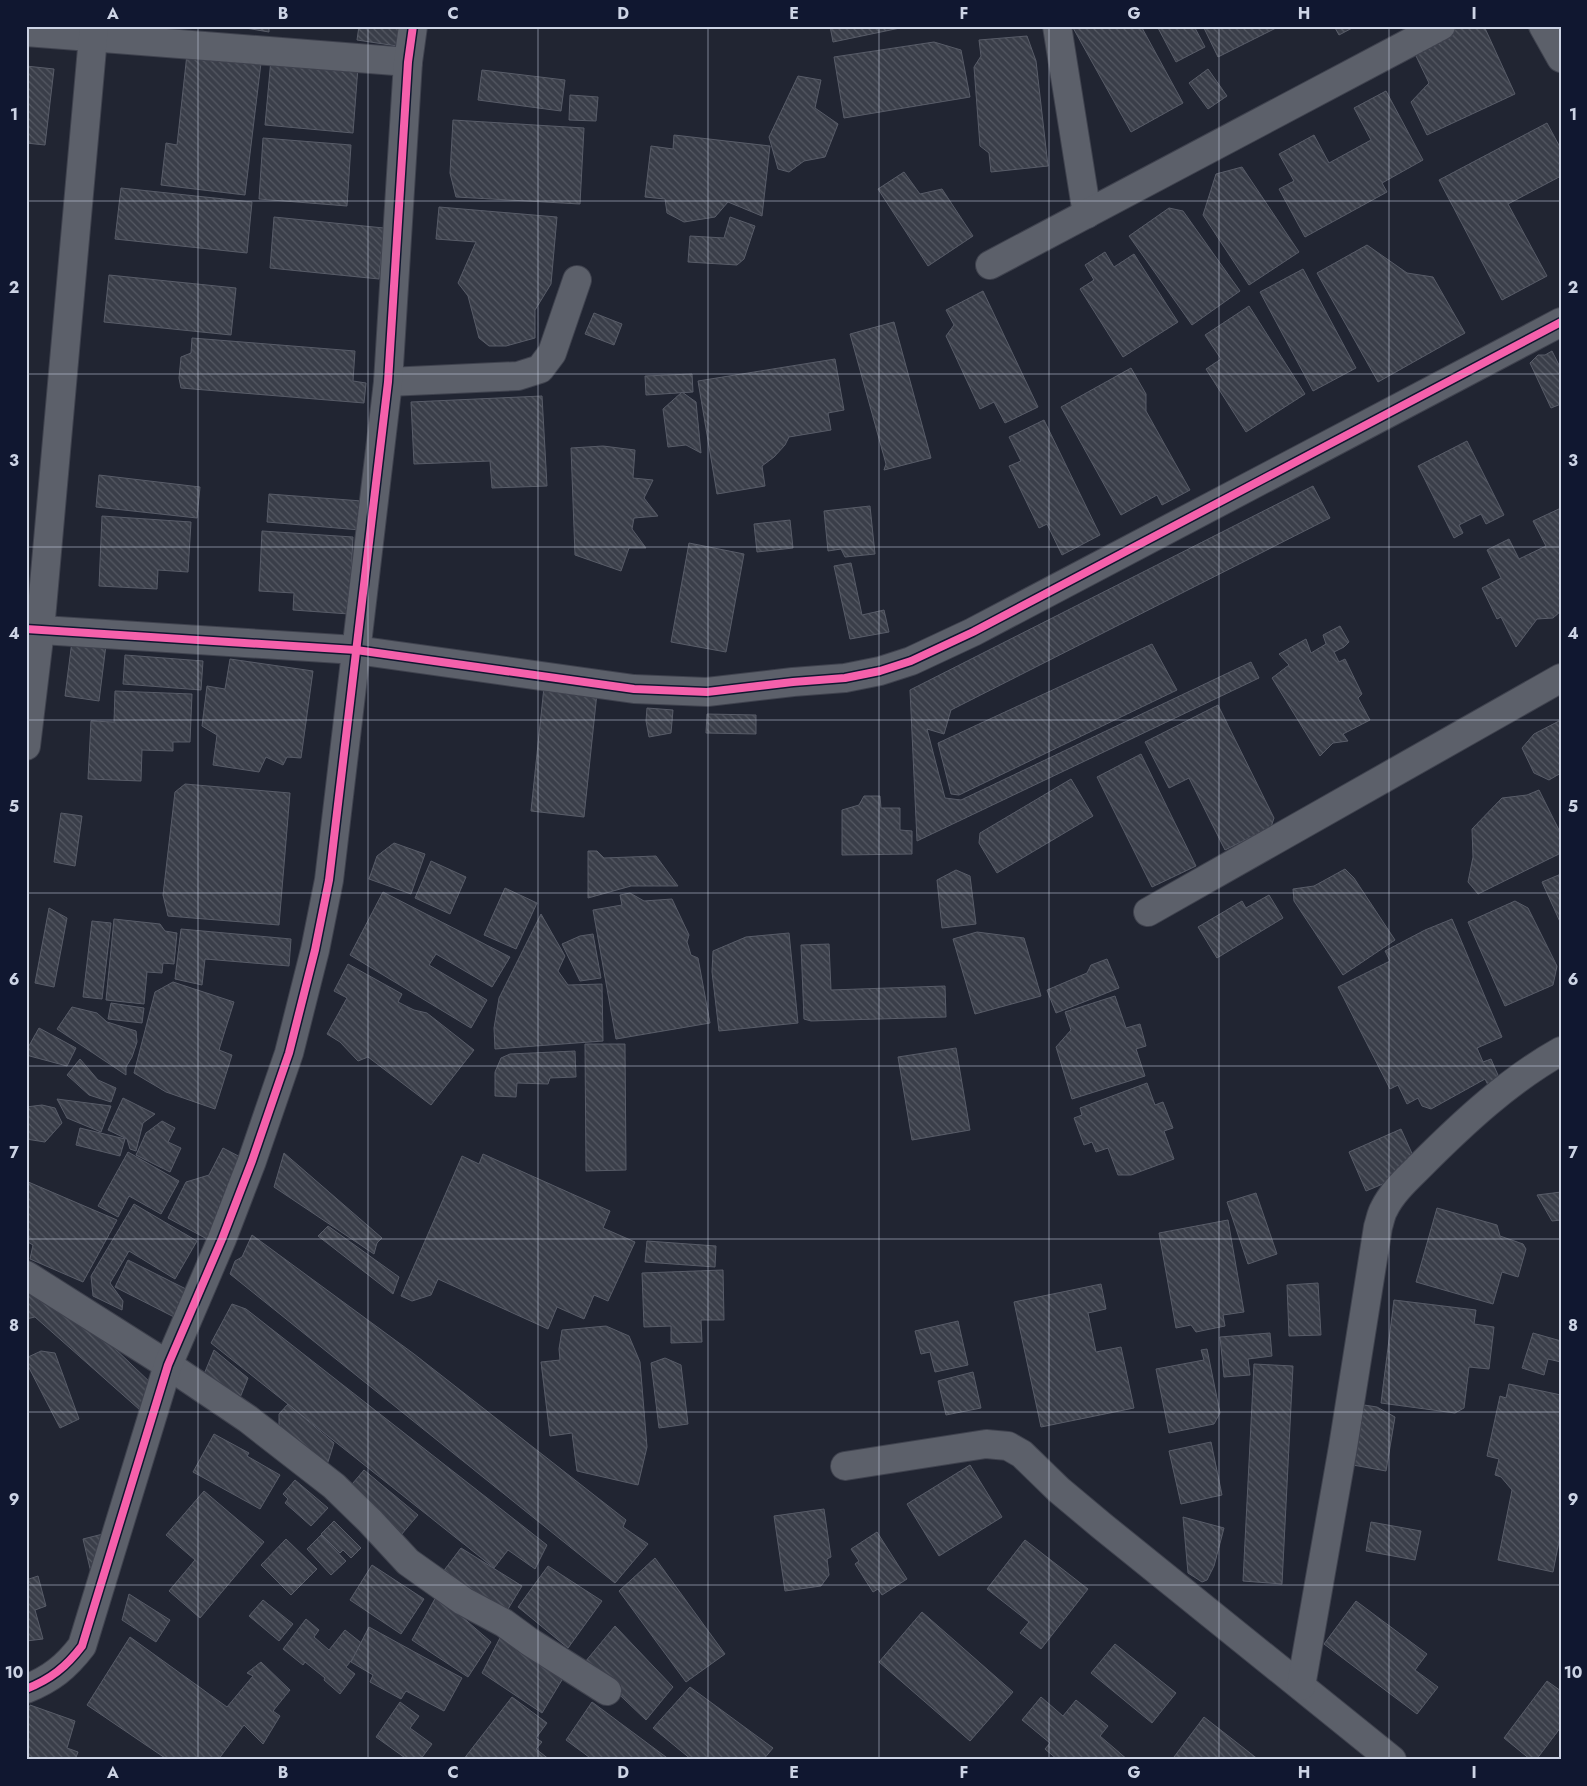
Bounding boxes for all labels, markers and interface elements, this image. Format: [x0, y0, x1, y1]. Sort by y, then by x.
text: A [106, 2, 119, 25]
text: B [278, 2, 288, 25]
text: C [447, 2, 459, 25]
text: D [617, 2, 629, 25]
text: E [789, 2, 799, 25]
text: F [960, 2, 968, 25]
text: G [1127, 2, 1141, 25]
text: H [1298, 2, 1310, 25]
text: I [1471, 2, 1477, 25]
text: 1 [10, 103, 18, 126]
text: 1 [1569, 103, 1577, 126]
text: 2 [9, 276, 19, 299]
text: 2 [1568, 276, 1578, 299]
text: 3 [9, 449, 19, 472]
text: 3 [1568, 449, 1578, 472]
text: 4 [8, 622, 20, 645]
text: 4 [1567, 622, 1579, 645]
text: 5 [9, 795, 19, 818]
text: 5 [1568, 795, 1578, 818]
text: 6 [9, 968, 19, 991]
text: 6 [1568, 968, 1578, 991]
text: 7 [9, 1141, 19, 1164]
text: 7 [1568, 1141, 1578, 1164]
text: 8 [9, 1314, 19, 1337]
text: 8 [1568, 1314, 1578, 1337]
text: 9 [9, 1488, 19, 1511]
text: 9 [1568, 1488, 1578, 1511]
text: 10 [5, 1661, 23, 1684]
text: 10 [1564, 1661, 1582, 1684]
text: A [106, 1761, 119, 1784]
text: B [278, 1761, 288, 1784]
text: C [447, 1761, 459, 1784]
text: D [617, 1761, 629, 1784]
text: E [789, 1761, 799, 1784]
text: F [960, 1761, 968, 1784]
text: G [1127, 1761, 1141, 1784]
text: H [1298, 1761, 1310, 1784]
text: I [1471, 1761, 1477, 1784]

